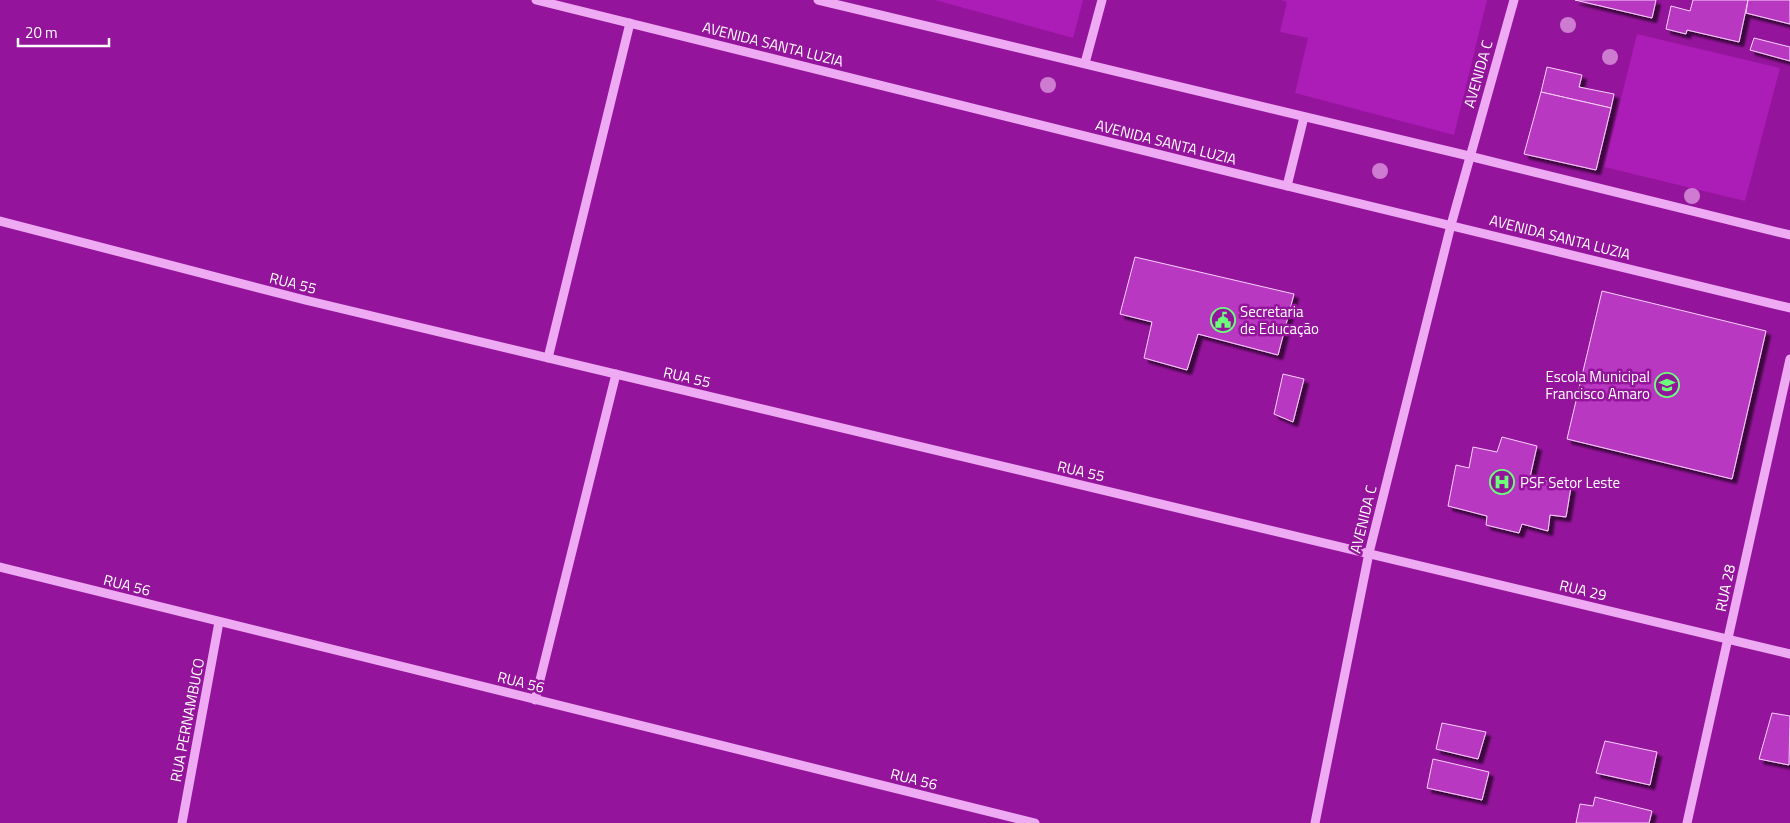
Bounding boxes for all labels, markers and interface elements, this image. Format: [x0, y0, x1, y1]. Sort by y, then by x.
scale bar [18, 15, 109, 47]
street label: AVENIDA SANTA LUZIA [700, 15, 846, 73]
text: 20 m [25, 21, 58, 44]
street label: AVENIDA C [1457, 38, 1499, 110]
street label: AVENIDA SANTA LUZIA [1093, 113, 1239, 171]
street label: AVENIDA SANTA LUZIA [1487, 208, 1633, 266]
street label: RUA 55 [267, 266, 319, 300]
place label: Secretaria de Educação [1240, 300, 1319, 340]
public building icon: Secretaria de Educação [1210, 307, 1236, 333]
street label: RUA 55 [661, 360, 713, 394]
place label: Escola Municipal Francisco Amaro [1545, 365, 1650, 405]
school or university icon: Escola Municipal Francisco Amaro [1654, 372, 1680, 398]
street label: RUA 55 [1055, 454, 1107, 488]
hospital icon: PSF Setor Leste [1489, 469, 1515, 495]
place label: PSF Setor Leste [1520, 471, 1620, 494]
street label: AVENIDA C [1343, 483, 1383, 555]
street label: RUA 28 [1709, 562, 1741, 614]
street label: RUA 56 [101, 568, 153, 602]
street label: RUA 29 [1557, 573, 1609, 607]
street label: RUA PERNAMBUCO [164, 656, 210, 784]
street label: RUA 56 [495, 665, 547, 699]
street label: RUA 56 [888, 762, 940, 796]

